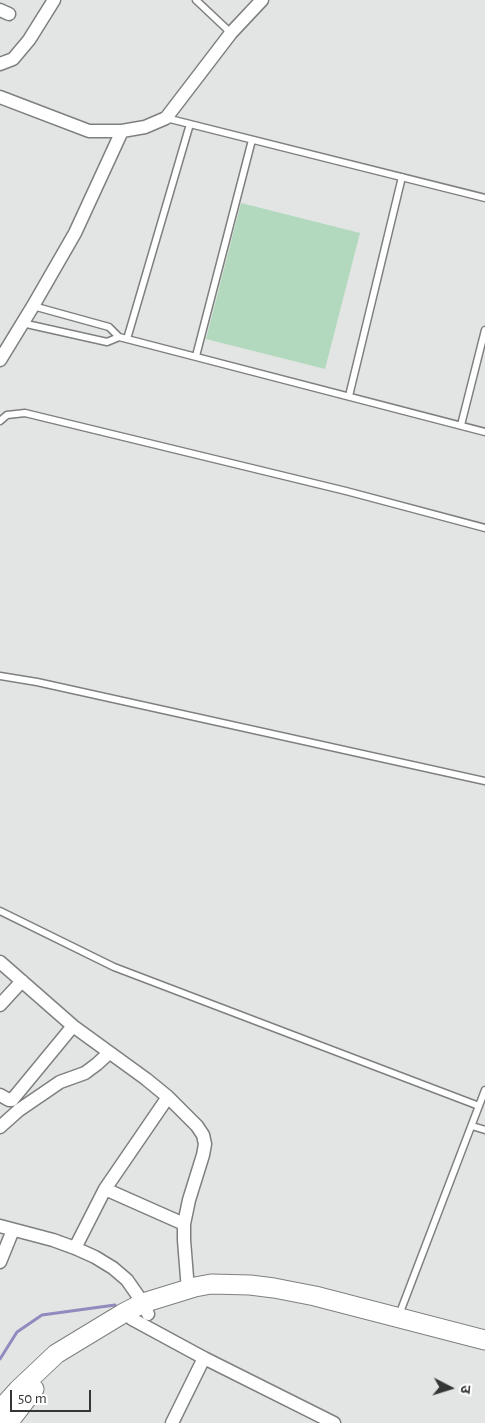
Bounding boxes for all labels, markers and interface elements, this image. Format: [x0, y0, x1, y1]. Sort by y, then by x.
north arrow [425, 1363, 475, 1413]
scale bar [12, 1380, 94, 1412]
text: उ [458, 1385, 472, 1394]
text: 50 m [18, 1391, 47, 1406]

